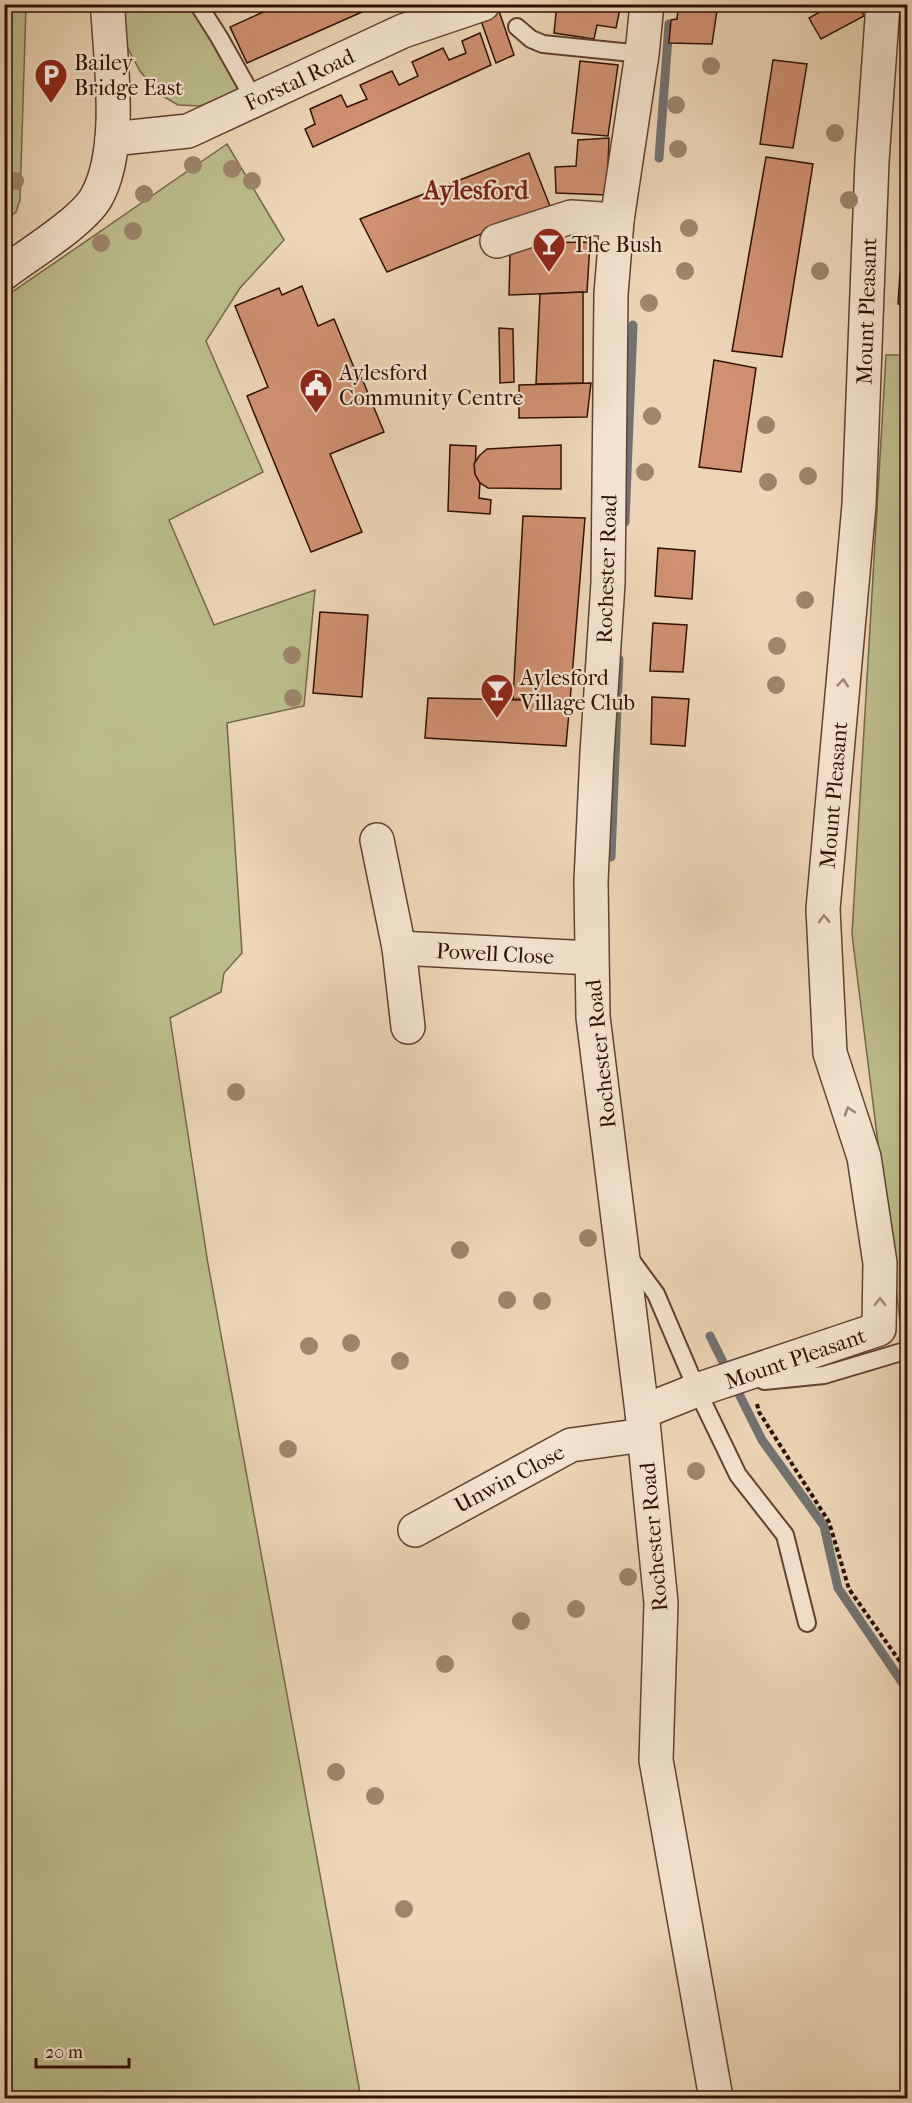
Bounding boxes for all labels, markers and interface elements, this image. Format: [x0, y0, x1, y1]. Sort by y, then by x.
street label: Forstal Road [240, 43, 359, 117]
place label: Bailey Bridge East [74, 50, 183, 101]
parking icon: Bailey Bridge East [33, 57, 69, 104]
district label: Aylesford [422, 175, 529, 206]
bar icon: The Bush [531, 226, 567, 273]
place label: The Bush [572, 232, 663, 258]
street label: Mount Pleasant [851, 237, 883, 385]
place label: Aylesford Community Centre [338, 360, 523, 411]
public building icon: Aylesford Community Centre [298, 367, 334, 414]
street label: Rochester Road [591, 493, 623, 644]
place label: Aylesford Village Club [519, 665, 635, 716]
bar icon: Aylesford Village Club [479, 672, 515, 719]
one-way arrow [836, 678, 849, 687]
street label: Mount Pleasant [815, 720, 853, 870]
one-way arrow [817, 914, 830, 923]
street label: Powell Close [435, 938, 555, 970]
street label: Rochester Road [580, 977, 622, 1130]
one-way arrow [843, 1106, 856, 1117]
one-way arrow [874, 1298, 886, 1307]
street label: Mount Pleasant [721, 1323, 869, 1395]
street label: Unwin Close [450, 1439, 569, 1519]
street label: Rochester Road [634, 1460, 673, 1612]
scale bar [36, 2031, 129, 2069]
text: 20 m [45, 2042, 83, 2063]

